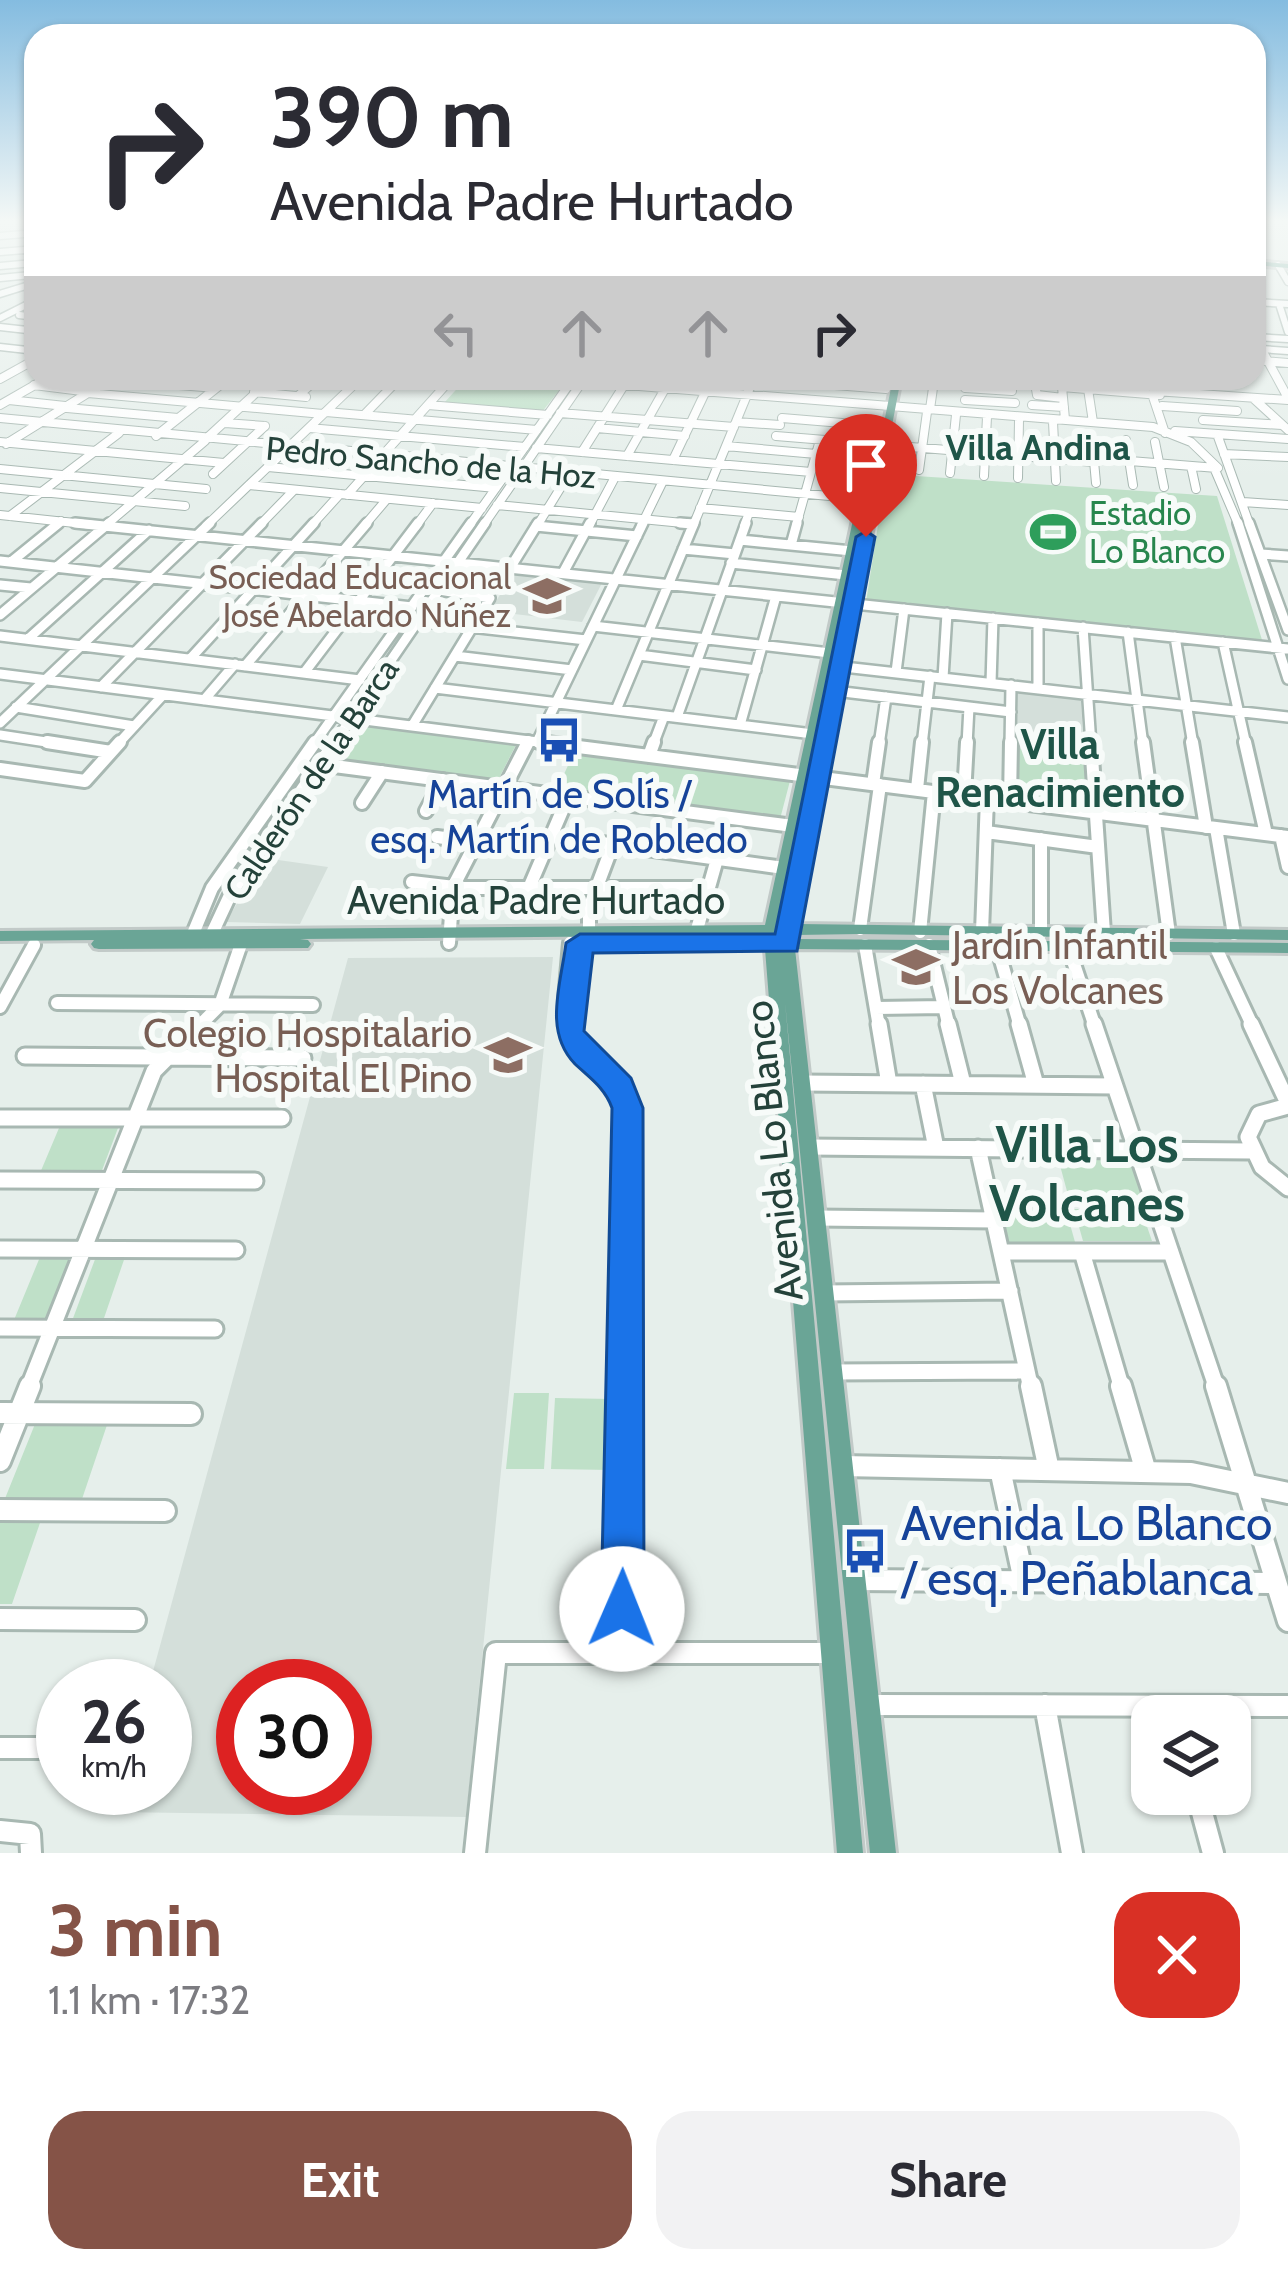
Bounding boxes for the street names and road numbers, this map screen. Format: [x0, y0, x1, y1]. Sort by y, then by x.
street label: Pedro Sancho de la Hoz [264, 428, 598, 496]
street label: Calderón de la Barca [215, 650, 407, 908]
street label: Avenida Padre Hurtado [347, 876, 725, 924]
street label: Avenida Lo Blanco [733, 998, 813, 1304]

